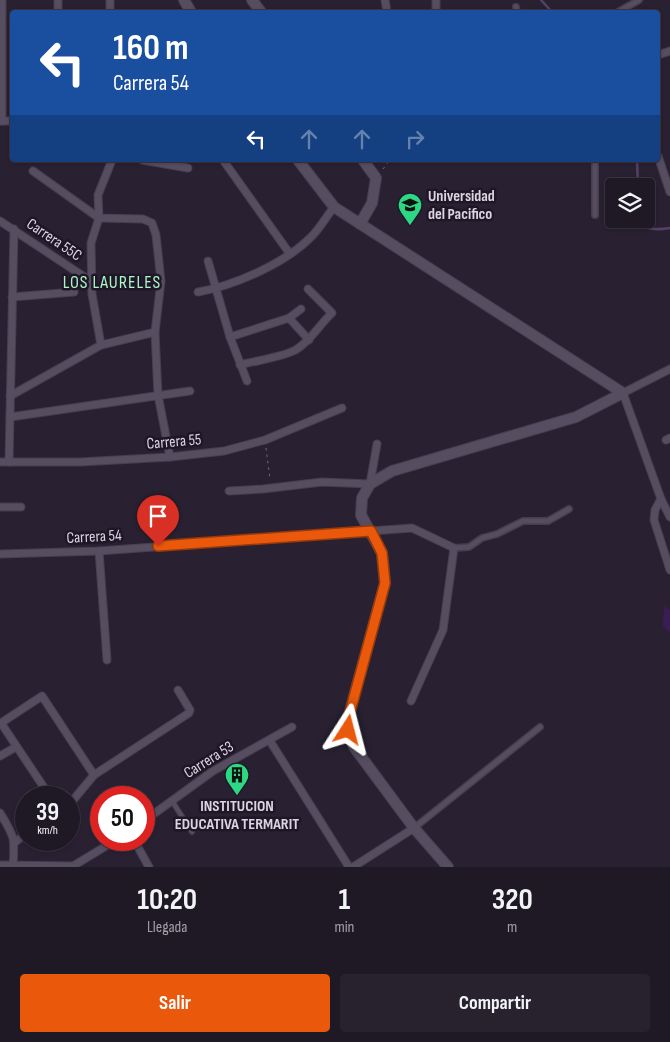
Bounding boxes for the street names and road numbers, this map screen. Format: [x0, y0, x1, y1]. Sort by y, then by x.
street label: Carrera 55C [23, 215, 85, 266]
street label: Carrera 55 [146, 430, 202, 454]
street label: Carrera 54 [66, 526, 122, 548]
street label: Carrera 53 [181, 737, 237, 783]

